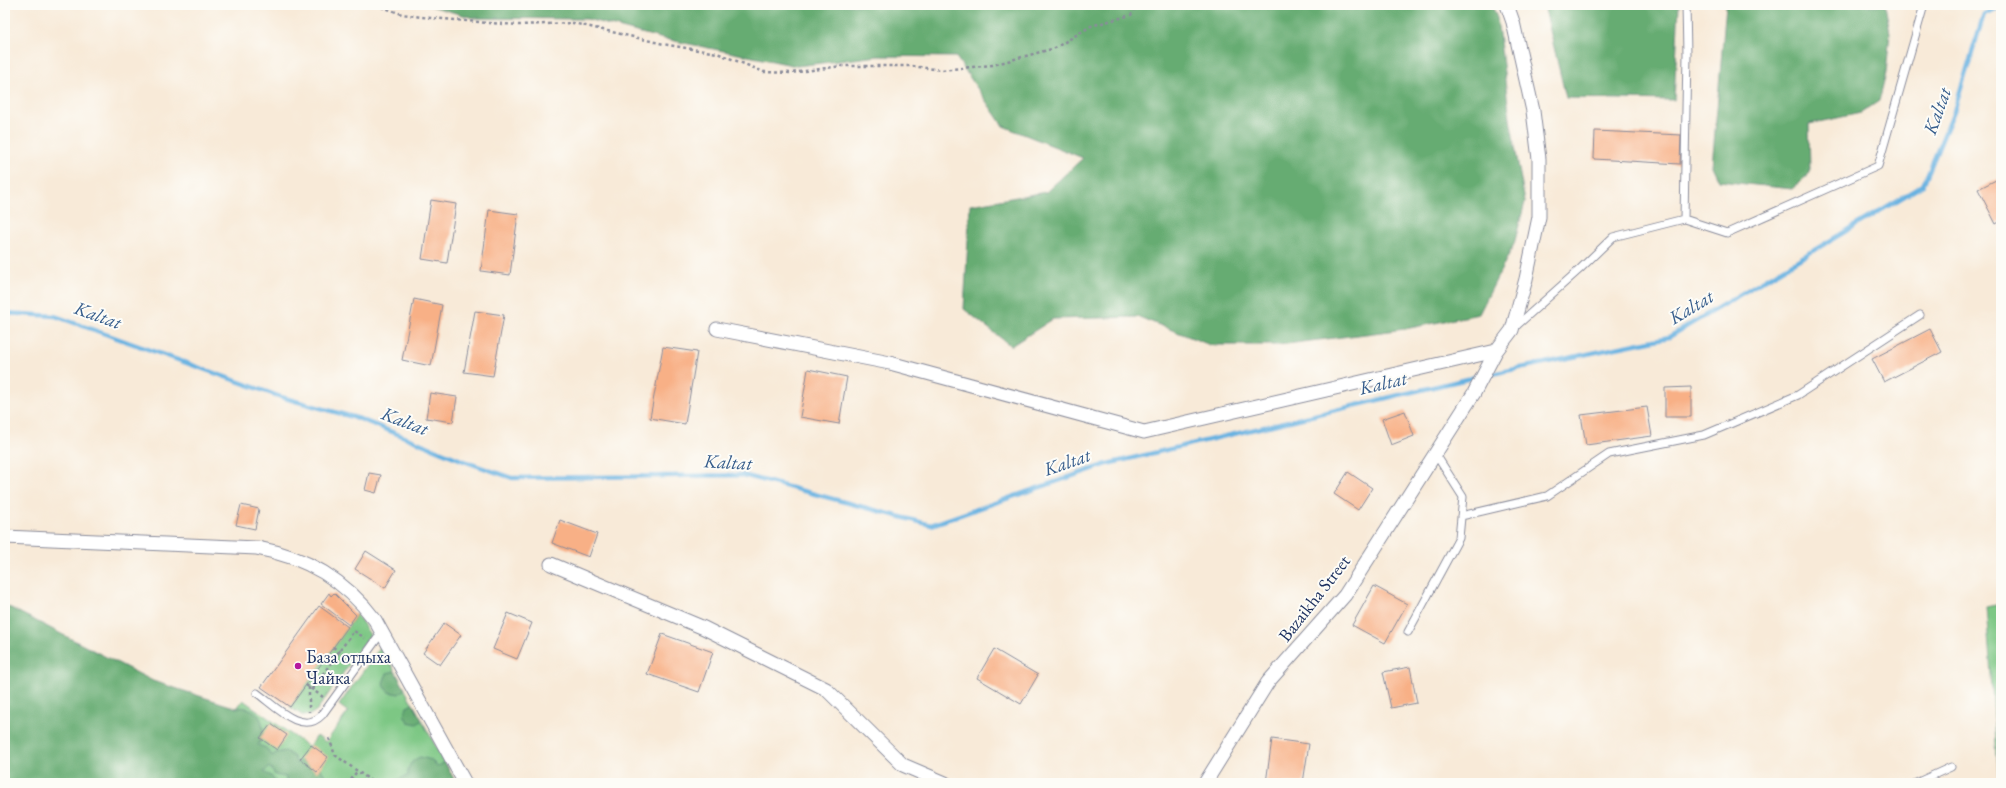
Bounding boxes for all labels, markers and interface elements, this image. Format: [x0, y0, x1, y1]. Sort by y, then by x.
water label: Kaltat [1917, 83, 1957, 139]
water label: Kaltat [1663, 283, 1719, 331]
water label: Kaltat [70, 295, 126, 335]
water label: Kaltat [1356, 365, 1411, 401]
water label: Kaltat [377, 400, 433, 442]
water label: Kaltat [1039, 442, 1095, 482]
water label: Kaltat [702, 448, 754, 476]
street label: Bazaikha Street [1273, 550, 1355, 646]
place label: База отдыха Чайка [306, 645, 392, 689]
marker: База отдыха Чайка [293, 661, 303, 671]

